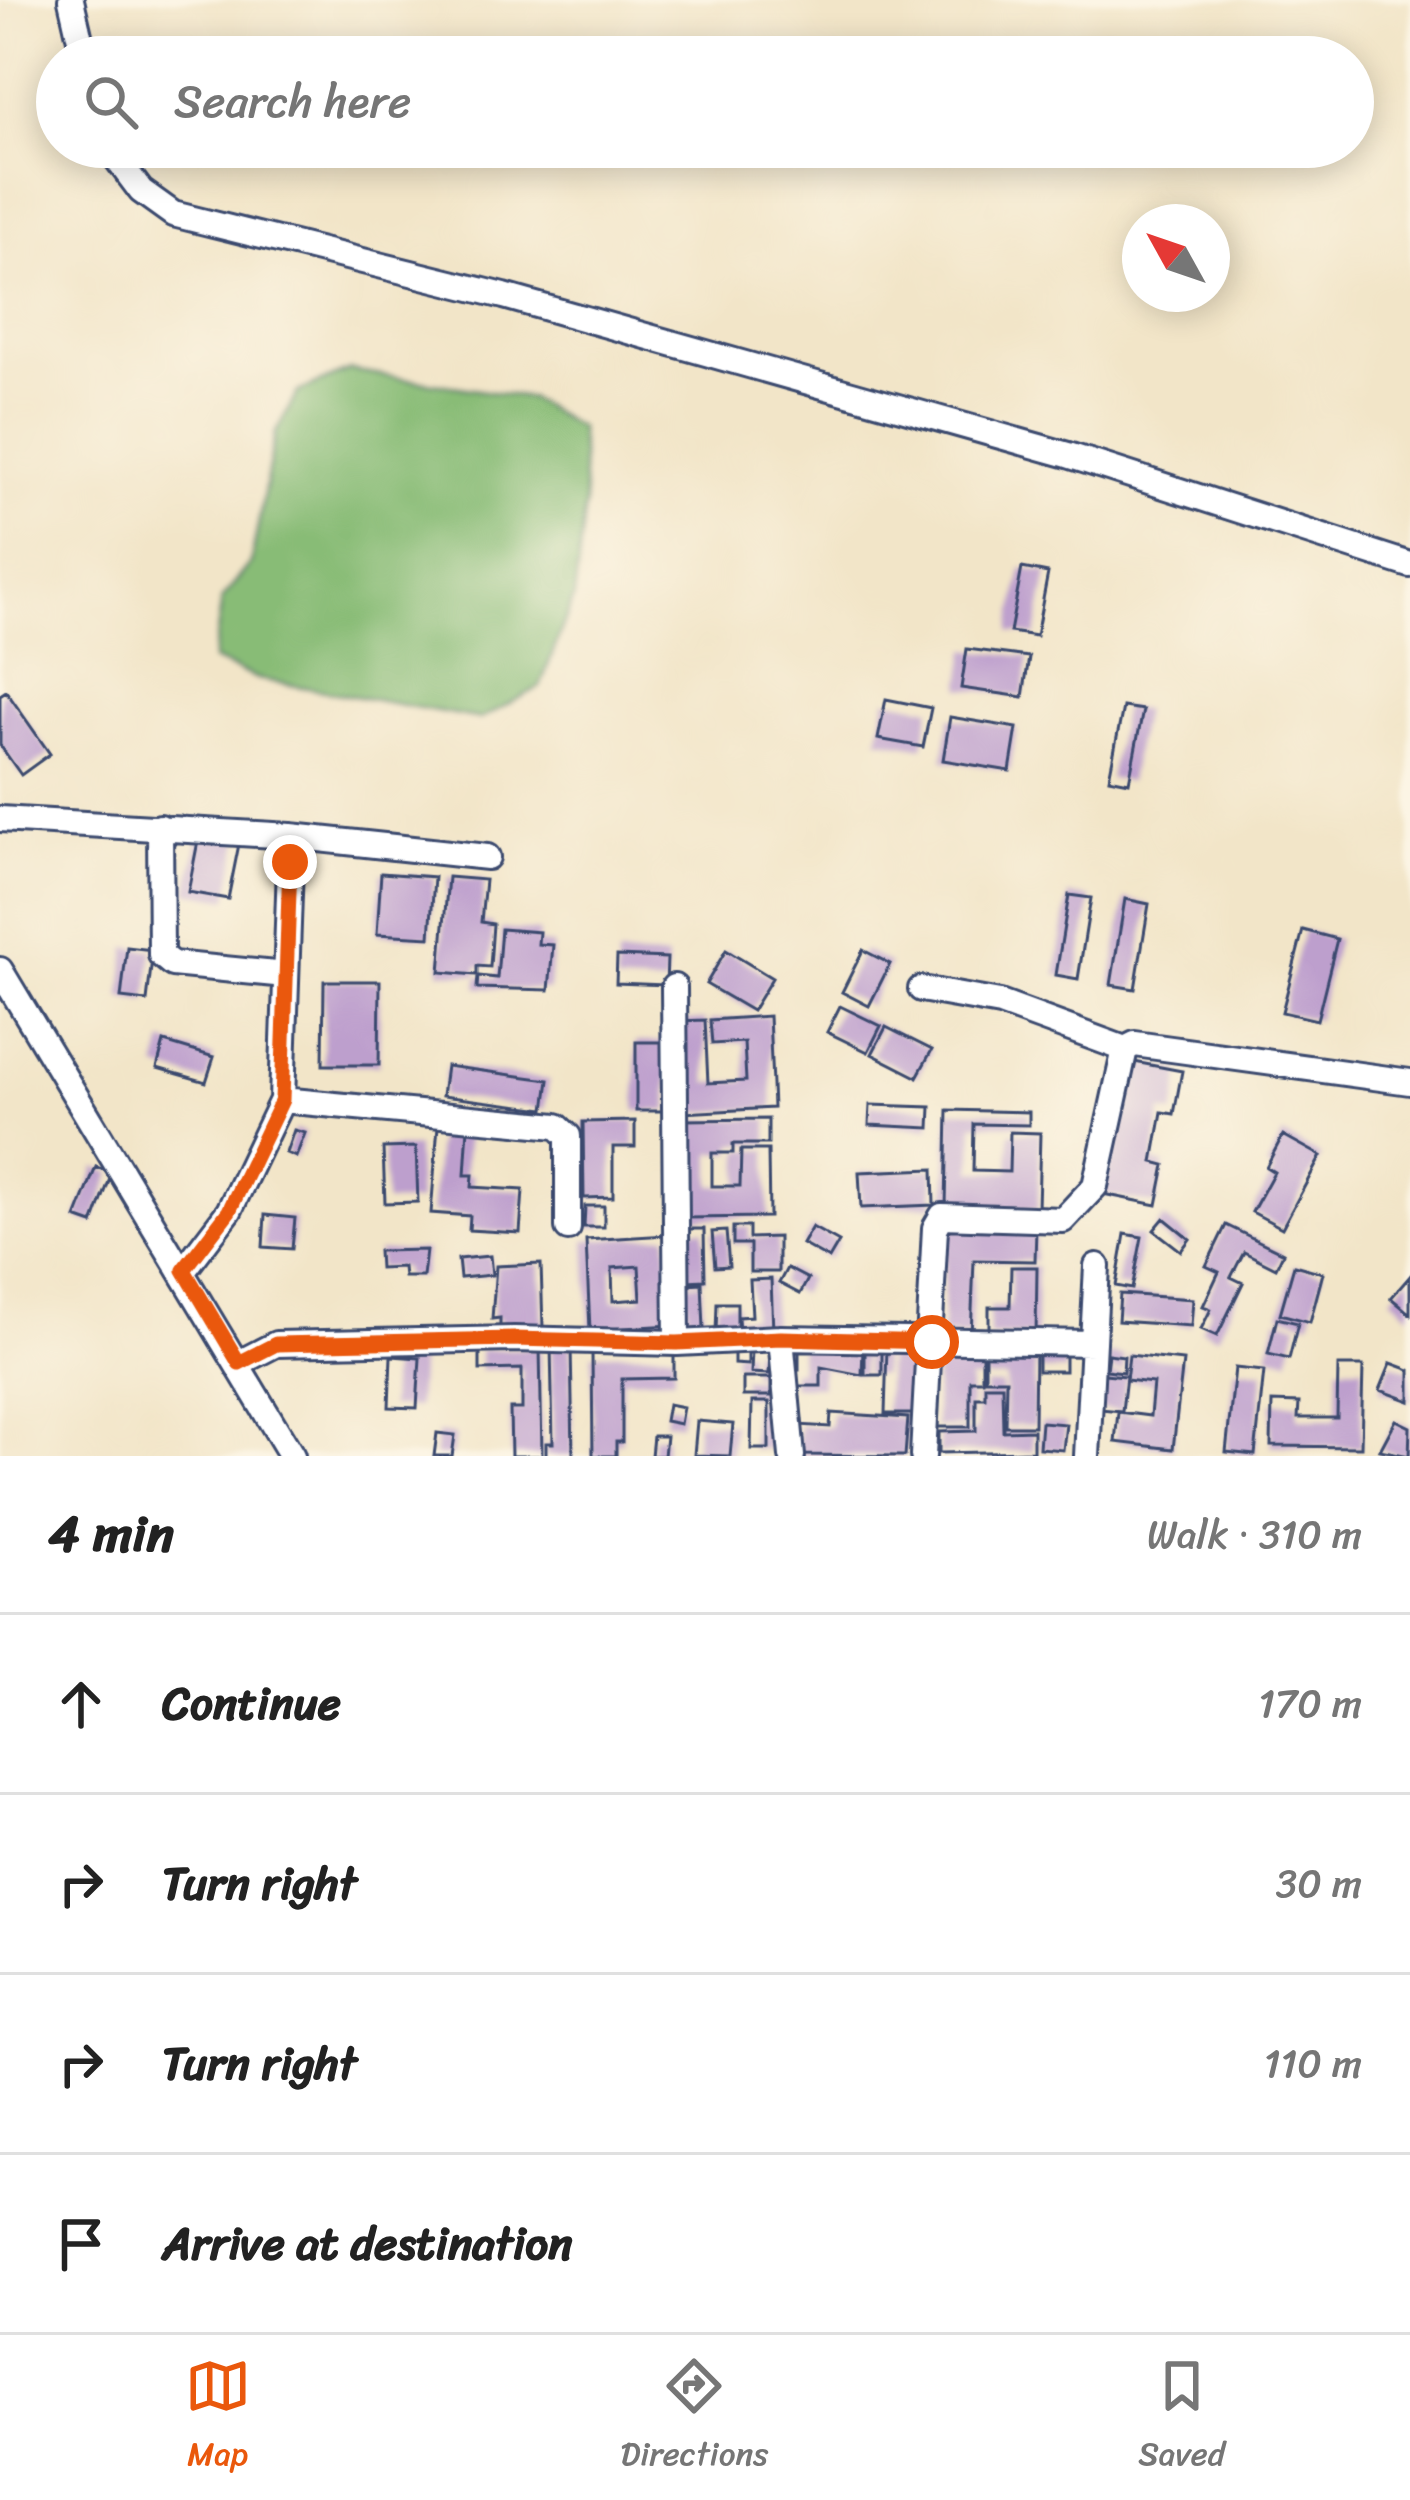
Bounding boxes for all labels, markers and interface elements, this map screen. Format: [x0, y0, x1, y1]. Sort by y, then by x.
search box [36, 36, 1374, 168]
text: Search here [174, 62, 411, 142]
icon: search [78, 69, 144, 135]
north arrow [1122, 204, 1230, 312]
route end [263, 835, 317, 889]
route start [905, 1315, 959, 1369]
text: 4 min [48, 1489, 174, 1579]
text: Walk · 310 m [1147, 1500, 1362, 1569]
text: Continue [162, 1664, 341, 1744]
text: 170 m [1258, 1669, 1362, 1738]
icon: ahead [48, 1671, 114, 1737]
text: Turn right [162, 1844, 357, 1924]
text: 30 m [1276, 1849, 1362, 1918]
icon: right [48, 1851, 114, 1917]
text: Turn right [162, 2024, 357, 2104]
text: 110 m [1264, 2029, 1362, 2098]
icon: right [48, 2031, 114, 2097]
text: Arrive at destination [162, 2204, 572, 2284]
icon: arrive [48, 2211, 114, 2277]
tab: Map [185, 2353, 251, 2483]
tab: Directions [621, 2353, 768, 2483]
tab: Saved [1138, 2353, 1225, 2483]

